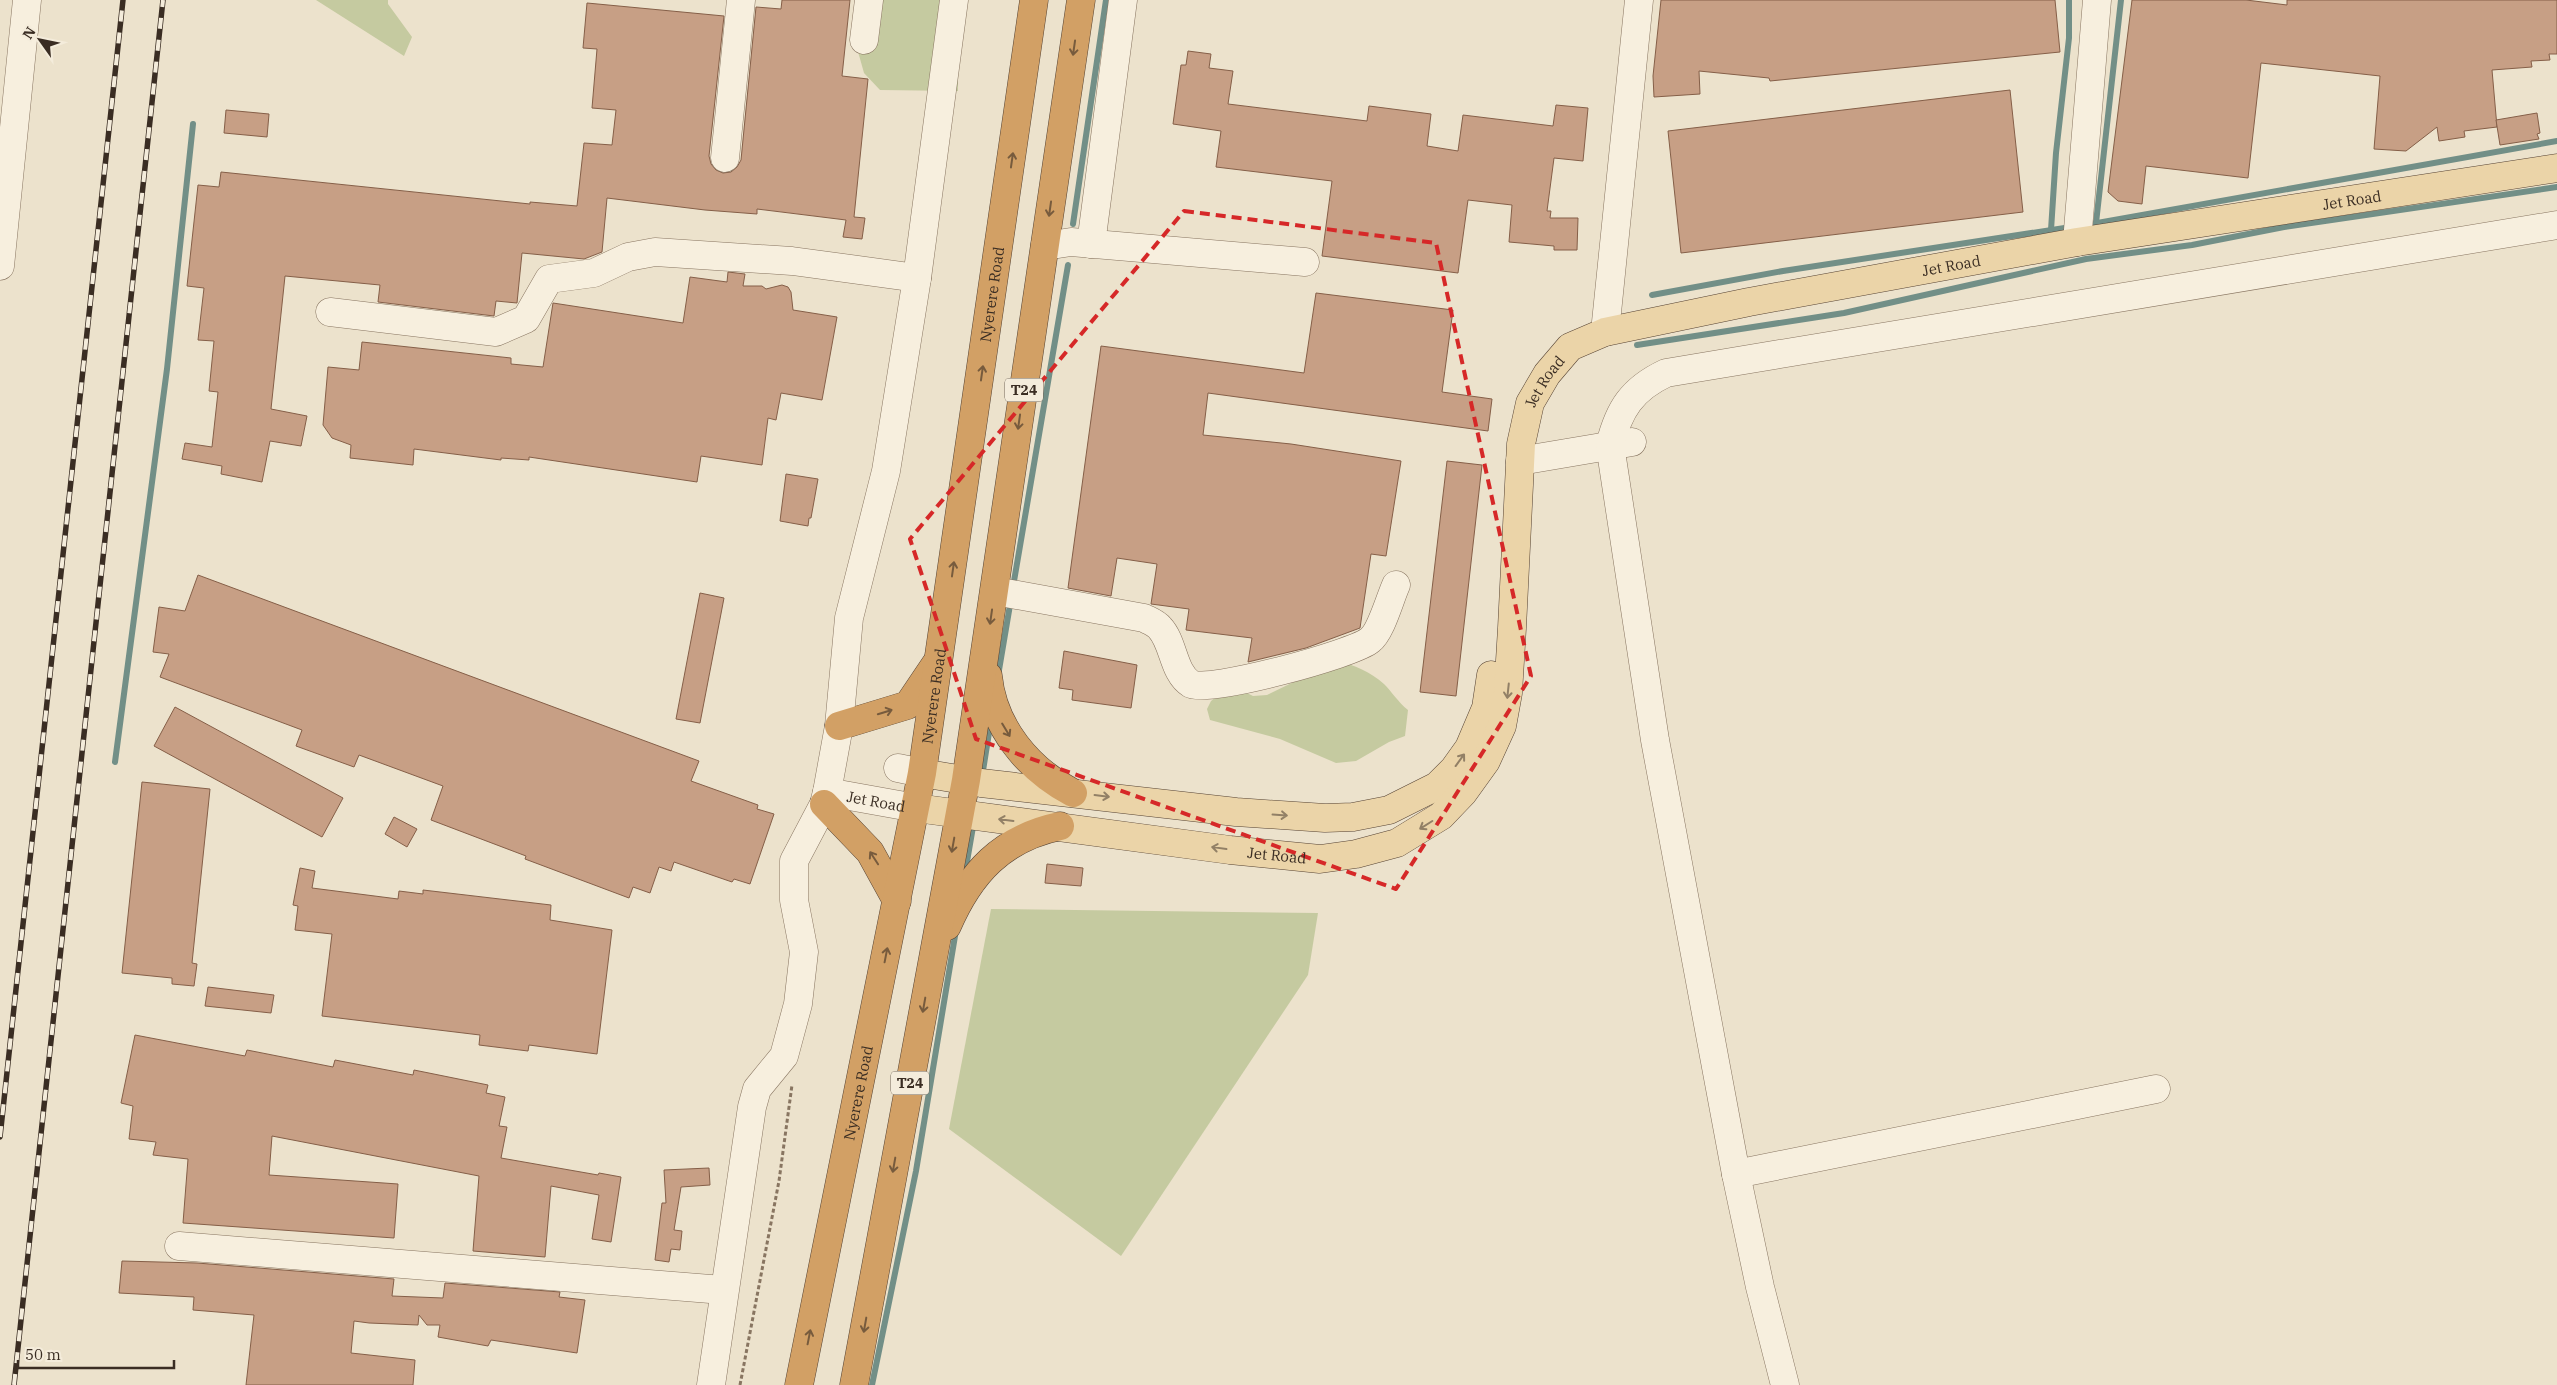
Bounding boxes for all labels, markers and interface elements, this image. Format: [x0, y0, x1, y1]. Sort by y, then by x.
north arrow [15, 15, 65, 65]
text: N [19, 23, 40, 42]
one-way arrow [1069, 40, 1079, 56]
one-way arrow [1007, 153, 1017, 169]
street label: Jet Road [2321, 186, 2383, 214]
one-way arrow [1045, 201, 1055, 217]
street label: Nyerere Road [975, 245, 1008, 343]
street label: Jet Road [1920, 250, 1982, 280]
street label: Jet Road [1520, 351, 1568, 409]
one-way arrow [977, 366, 987, 382]
road number: T24 [1005, 378, 1043, 402]
one-way arrow [1014, 413, 1024, 429]
one-way arrow [948, 561, 958, 577]
one-way arrow [986, 609, 996, 625]
street label: Nyerere Road [917, 647, 949, 745]
one-way arrow [1503, 683, 1512, 699]
one-way arrow [877, 706, 893, 716]
one-way arrow [1001, 722, 1011, 736]
one-way arrow [1455, 753, 1465, 767]
street label: Jet Road [845, 786, 907, 815]
one-way arrow [1093, 791, 1109, 801]
one-way arrow [1272, 810, 1288, 820]
one-way arrow [998, 815, 1014, 825]
one-way arrow [1420, 820, 1434, 830]
one-way arrow [948, 837, 958, 853]
street label: Jet Road [1246, 842, 1307, 867]
one-way arrow [1211, 843, 1227, 853]
one-way arrow [868, 852, 878, 866]
one-way arrow [882, 947, 892, 963]
one-way arrow [919, 997, 928, 1013]
street label: Nyerere Road [839, 1044, 877, 1142]
road number: T24 [891, 1072, 929, 1094]
one-way arrow [889, 1156, 899, 1172]
one-way arrow [860, 1316, 869, 1332]
one-way arrow [805, 1330, 814, 1346]
scale bar [18, 1338, 174, 1370]
text: 50 m [25, 1345, 61, 1364]

